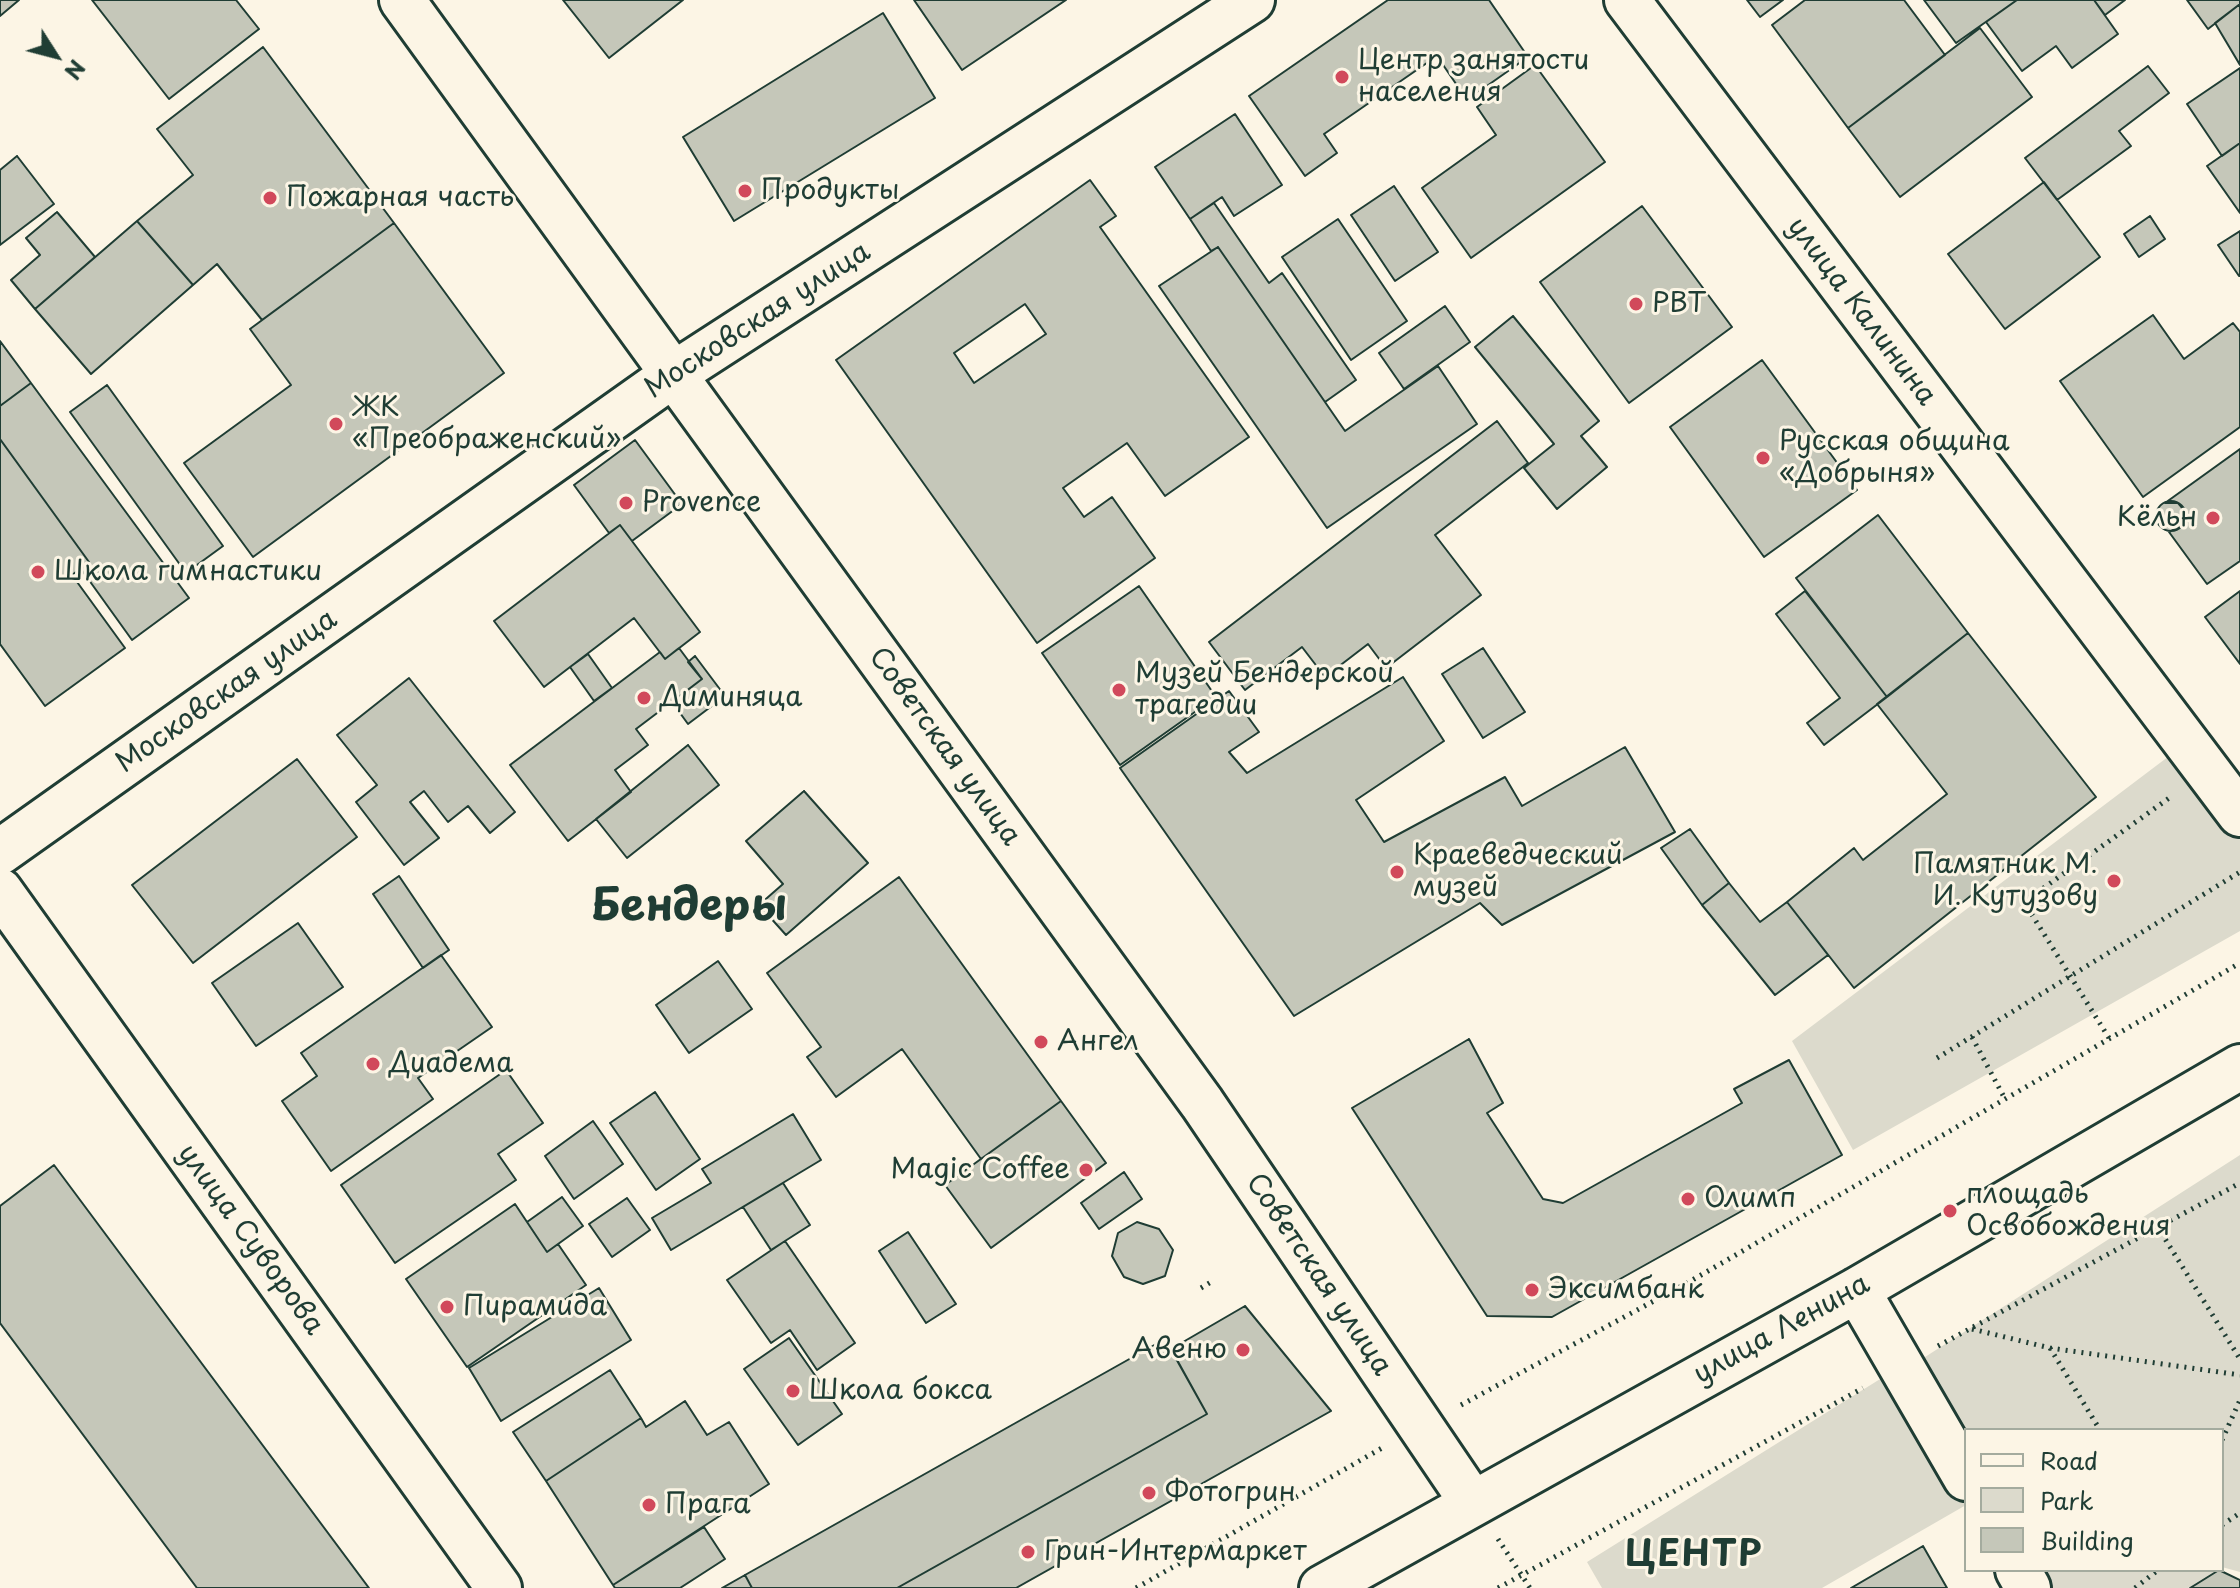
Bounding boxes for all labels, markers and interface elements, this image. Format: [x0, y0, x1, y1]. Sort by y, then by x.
north arrow [16, 16, 96, 96]
place label: Центр занятости населения [1358, 44, 1589, 110]
text: N [57, 54, 94, 87]
marker: Центр занятости населения [1333, 68, 1351, 86]
place label: Продукты [761, 174, 899, 208]
place label: Пожарная часть [286, 181, 514, 215]
marker: Продукты [736, 182, 754, 200]
marker: Пожарная часть [261, 189, 279, 207]
street label: улица Калинина [1779, 211, 1943, 413]
street label: Московская улица [639, 236, 877, 406]
place label: РВТ [1652, 287, 1706, 321]
marker: РВТ [1627, 295, 1645, 313]
place label: ЖК «Преображенский» [352, 391, 621, 457]
marker: ЖК «Преображенский» [327, 415, 345, 433]
place label: Русская община «Добрыня» [1779, 425, 2010, 491]
marker: Русская община «Добрыня» [1754, 449, 1772, 467]
place label: Provence [642, 486, 761, 520]
marker: Provence [617, 494, 635, 512]
place label: Кёльн [2117, 501, 2197, 535]
marker: Кёльн [2204, 509, 2222, 527]
place label: Школа гимнастики [54, 555, 322, 589]
marker: Школа гимнастики [29, 563, 47, 581]
street label: Московская улица [110, 603, 344, 781]
street label: Советская улица [861, 641, 1027, 853]
place label: Музей Бендерской трагедии [1135, 657, 1394, 723]
place label: Диминяца [660, 681, 802, 715]
marker: Музей Бендерской трагедии [1110, 681, 1128, 699]
marker: Диминяца [635, 689, 653, 707]
place label: Краеведческий музей [1413, 839, 1622, 905]
place label: Памятник М. И. Кутузову [1913, 848, 2098, 914]
marker: Краеведческий музей [1388, 863, 1406, 881]
marker: Памятник М. И. Кутузову [2105, 872, 2123, 890]
district label: Бендеры [591, 882, 787, 934]
place label: Ангел [1057, 1025, 1139, 1059]
marker: Ангел [1032, 1033, 1050, 1051]
place label: Диадема [389, 1047, 514, 1081]
marker: Диадема [364, 1055, 382, 1073]
street label: улица Суворова [170, 1138, 330, 1342]
place label: Magic Coffee [890, 1153, 1070, 1187]
marker: Magic Coffee [1077, 1161, 1095, 1179]
street label: Советская улица [1238, 1168, 1398, 1382]
place label: площадь Освобождения [1966, 1178, 2171, 1244]
place label: Олимп [1704, 1182, 1796, 1216]
marker: Олимп [1679, 1190, 1697, 1208]
marker: площадь Освобождения [1941, 1202, 1959, 1220]
street label: улица Ленина [1688, 1268, 1876, 1392]
place label: Эксимбанк [1548, 1273, 1704, 1307]
marker: Эксимбанк [1523, 1281, 1541, 1299]
place label: Пирамида [463, 1290, 607, 1324]
marker: Пирамида [438, 1298, 456, 1316]
place label: Авеню [1132, 1333, 1227, 1367]
marker: Авеню [1234, 1341, 1252, 1359]
place label: Школа бокса [809, 1374, 992, 1408]
marker: Школа бокса [784, 1382, 802, 1400]
legend [1964, 1428, 2224, 1572]
text: Road [2040, 1442, 2098, 1478]
place label: Фотогрин [1165, 1476, 1296, 1510]
text: Park [2040, 1482, 2094, 1518]
marker: Фотогрин [1140, 1484, 1158, 1502]
place label: Прага [665, 1488, 751, 1522]
marker: Прага [640, 1496, 658, 1514]
text: Building [2040, 1522, 2134, 1558]
district label: ЦЕНТР [1625, 1534, 1763, 1578]
place label: Грин-Интермаркет [1044, 1535, 1306, 1569]
marker: Грин-Интермаркет [1019, 1543, 1037, 1561]

